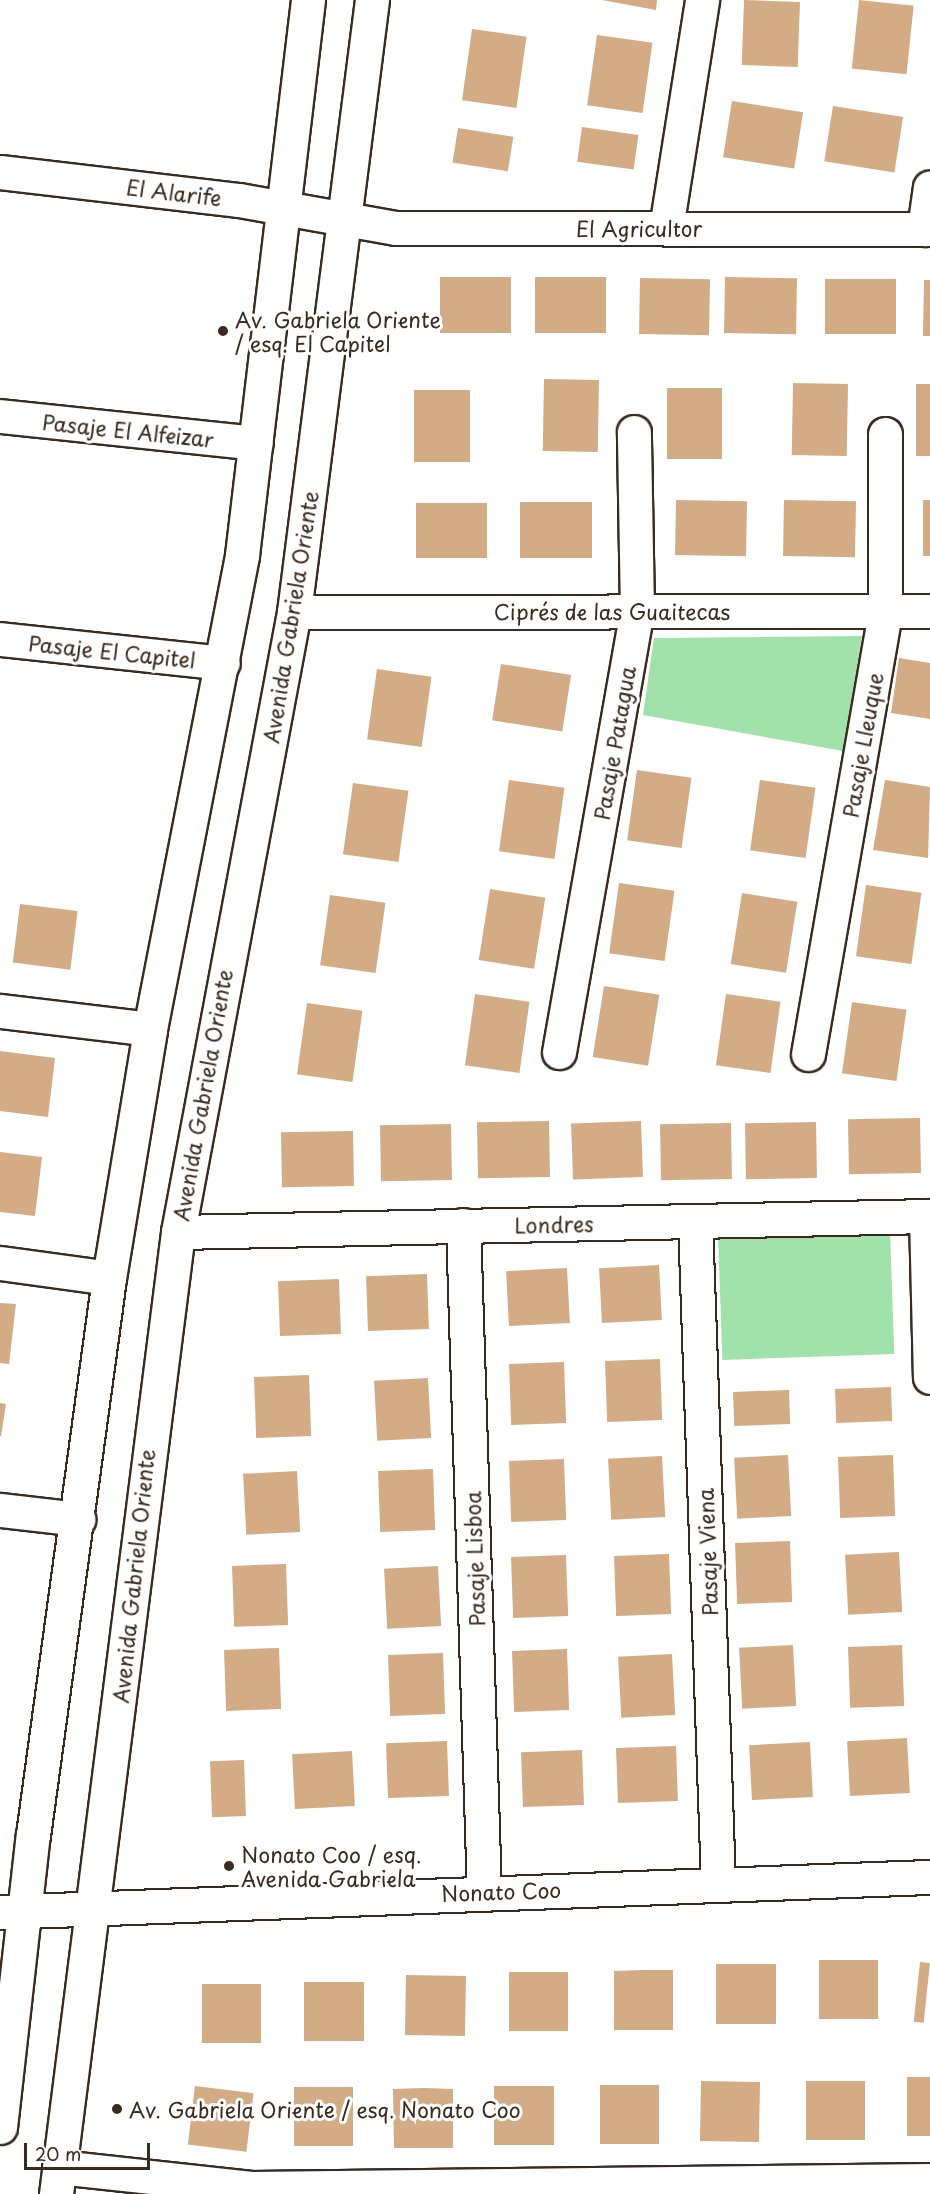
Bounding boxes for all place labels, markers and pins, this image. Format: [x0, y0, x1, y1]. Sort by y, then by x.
place label: Av. Gabriela Oriente / esq. El Capitel [235, 306, 442, 356]
marker: Av. Gabriela Oriente / esq. El Capitel [216, 324, 230, 338]
place label: Nonato Coo / esq. Avenida Gabriela [241, 1841, 423, 1891]
marker: Nonato Coo / esq. Avenida Gabriela [222, 1859, 236, 1873]
place label: Av. Gabriela Oriente / esq. Nonato Coo [129, 2096, 525, 2122]
marker: Av. Gabriela Oriente / esq. Nonato Coo [110, 2102, 124, 2116]

